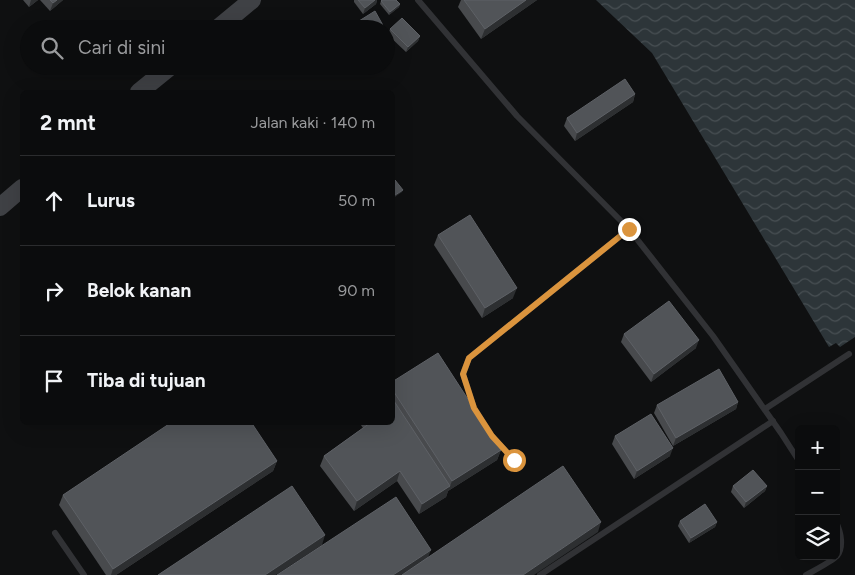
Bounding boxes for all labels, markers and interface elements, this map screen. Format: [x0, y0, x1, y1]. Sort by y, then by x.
search box [20, 20, 395, 75]
icon: search [38, 34, 66, 62]
text: Cari di sini [78, 36, 165, 59]
text: 2 mnt [40, 110, 96, 135]
text: Jalan kaki · 140 m [250, 113, 375, 132]
icon: ahead [40, 187, 68, 215]
text: Lurus [87, 189, 135, 212]
text: 50 m [338, 191, 375, 210]
route end [618, 218, 641, 241]
icon: right [40, 277, 68, 305]
text: Belok kanan [87, 279, 191, 302]
text: 90 m [338, 281, 375, 300]
icon: arrive [40, 367, 68, 395]
text: Tiba di tujuan [87, 369, 206, 392]
map controls [795, 425, 840, 560]
button: + [795, 425, 840, 470]
route start [503, 449, 526, 472]
button: − [795, 470, 840, 515]
button: layers [795, 515, 840, 560]

